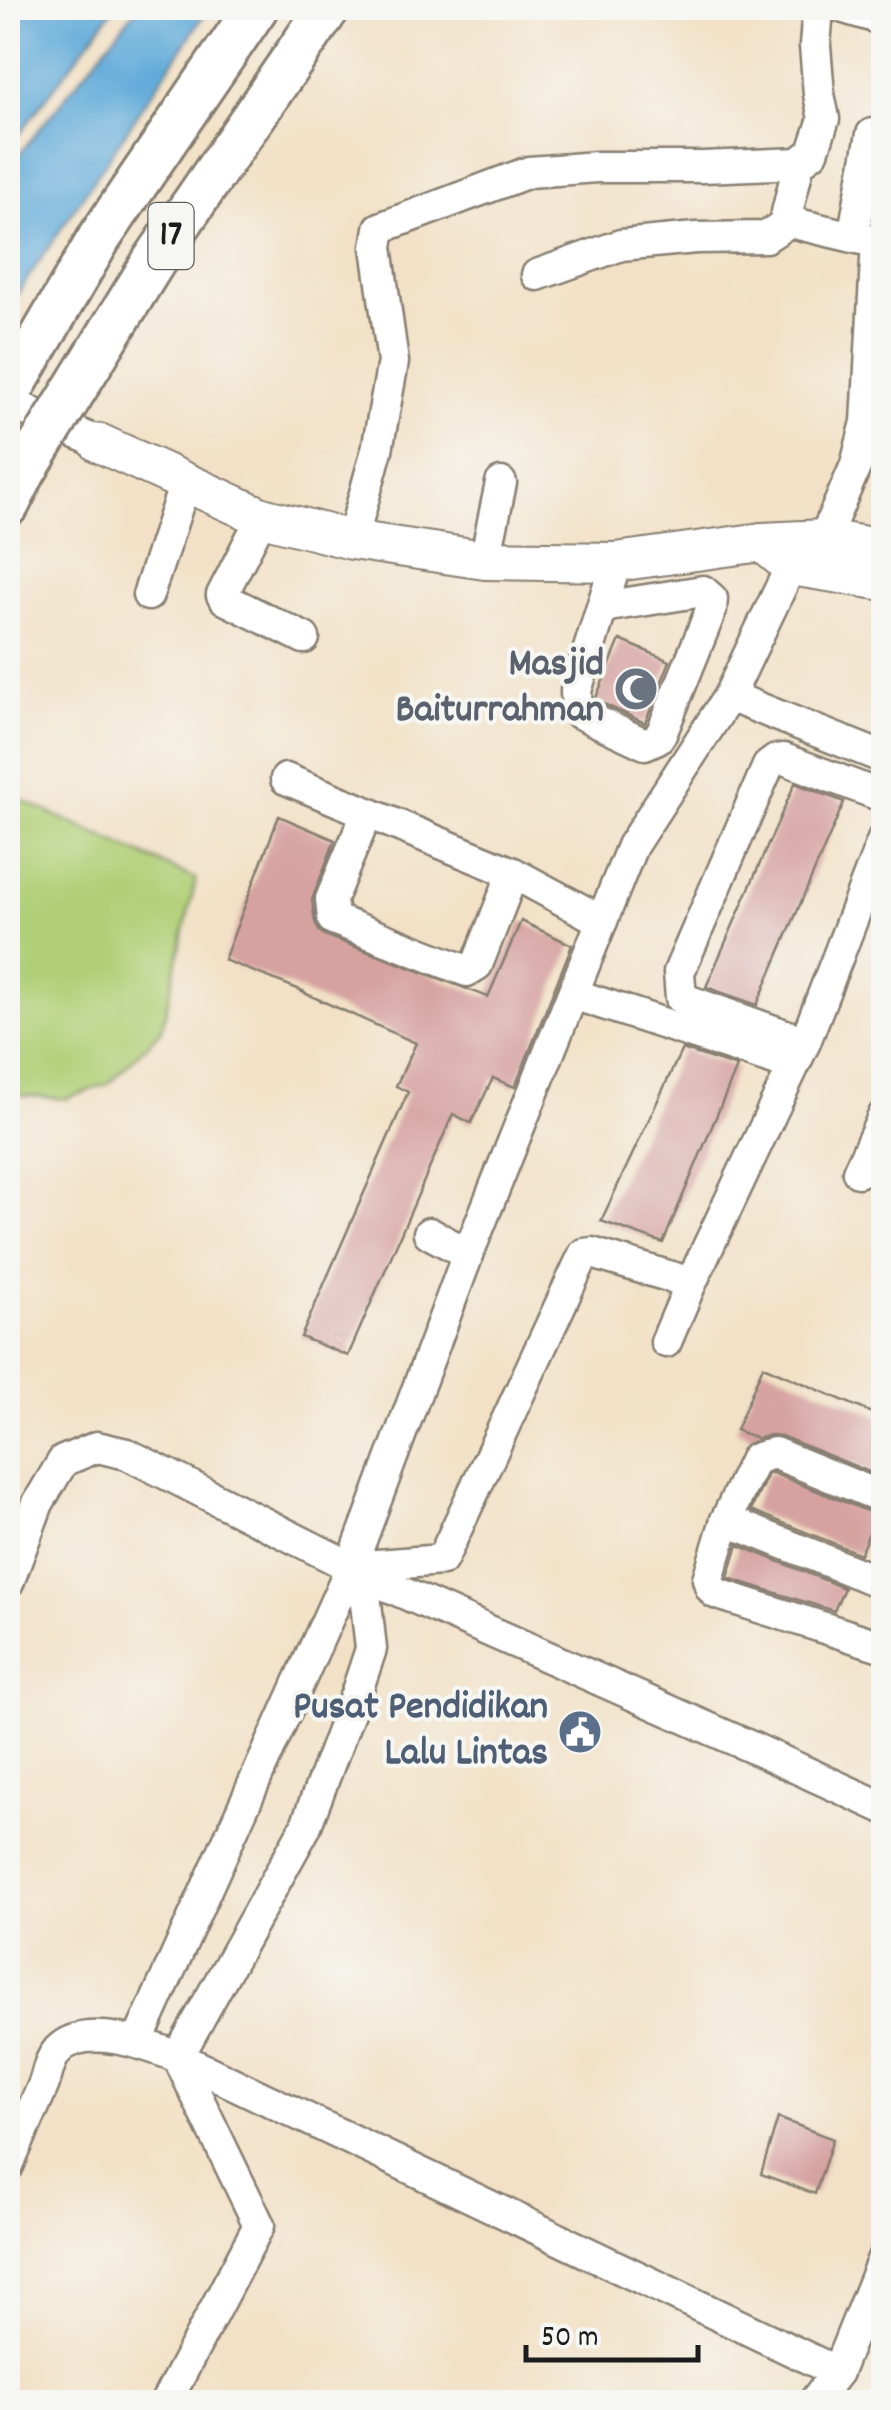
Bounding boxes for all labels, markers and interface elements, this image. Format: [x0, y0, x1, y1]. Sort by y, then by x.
road number: 17 [148, 203, 194, 269]
place label: Masjid Baiturrahman [395, 638, 604, 741]
mosque icon: Masjid Baiturrahman [613, 666, 659, 712]
place label: Pusat Pendidikan Lalu Lintas [293, 1681, 548, 1784]
public building icon: Pusat Pendidikan Lalu Lintas [557, 1709, 603, 1755]
scale bar [526, 2300, 698, 2362]
text: 50 m [541, 2318, 599, 2361]

